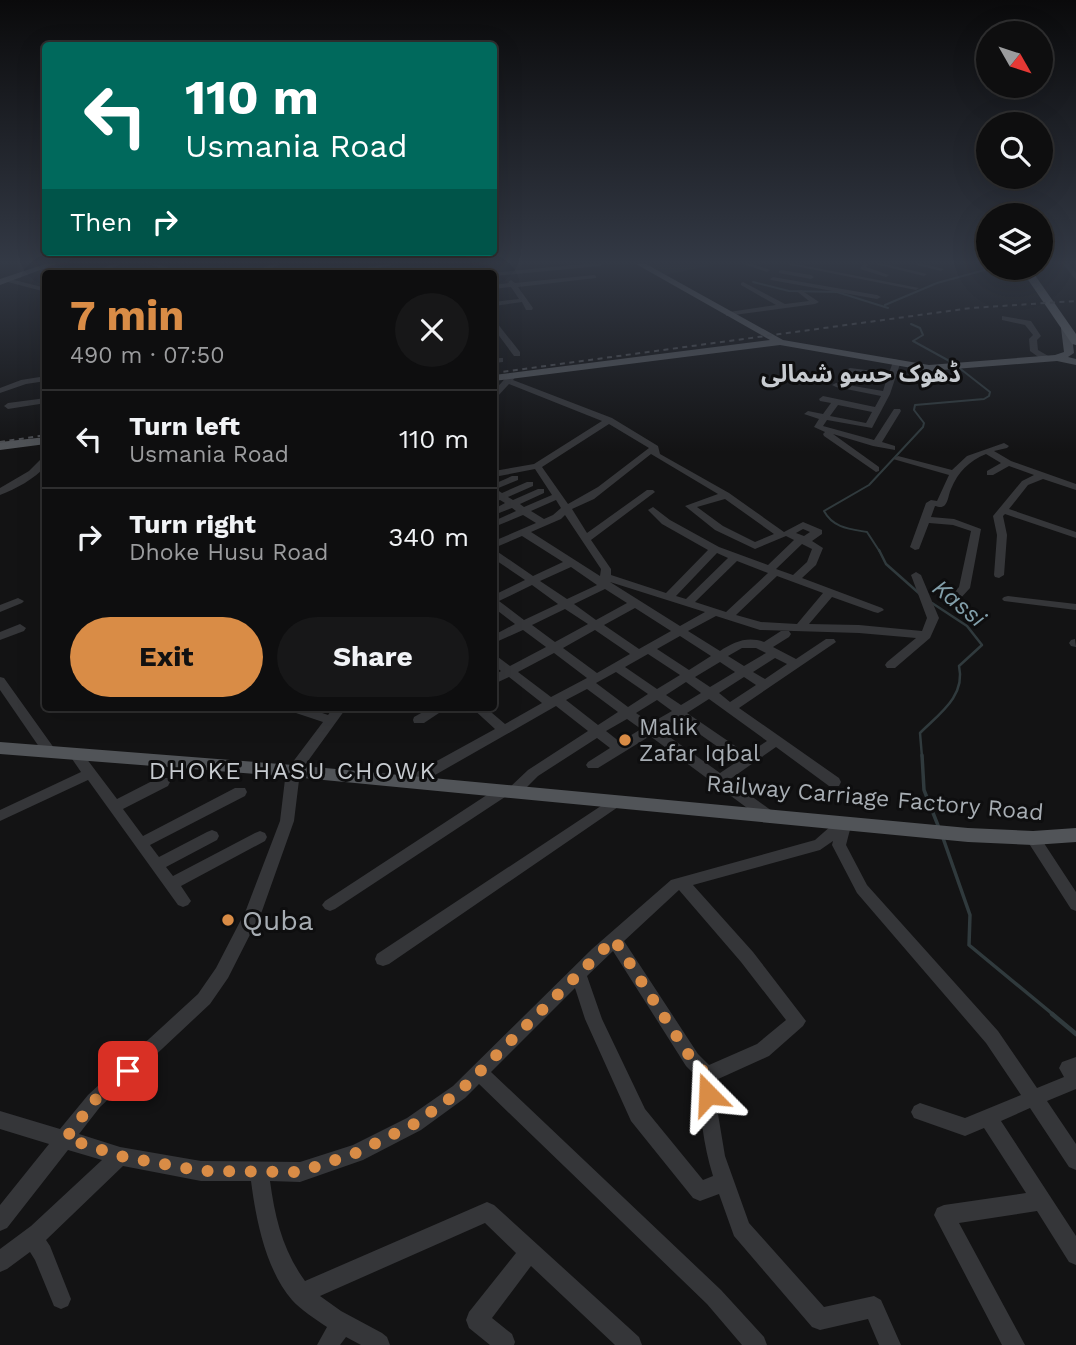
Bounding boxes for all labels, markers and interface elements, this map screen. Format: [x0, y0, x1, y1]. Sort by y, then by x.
north arrow [976, 21, 1054, 98]
map controls [976, 21, 1053, 280]
text: 110 m [185, 68, 319, 126]
icon: left [70, 70, 161, 161]
button: search [976, 112, 1053, 189]
text: Usmania Road [185, 127, 408, 165]
icon: right [146, 203, 184, 241]
button: layers [976, 203, 1053, 280]
text: Then [70, 207, 132, 237]
text: 7 min [70, 291, 184, 340]
button: close [395, 293, 469, 367]
text: 490 m · 07:50 [70, 342, 224, 369]
district label: ڈھوک حسو شمالی [761, 360, 961, 388]
text: Turn left [129, 411, 240, 441]
icon: left [70, 420, 108, 458]
text: 110 m [399, 424, 469, 454]
text: Usmania Road [129, 441, 289, 468]
text: Turn right [129, 509, 256, 539]
icon: right [70, 518, 108, 556]
text: 340 m [388, 522, 469, 552]
text: Dhoke Husu Road [129, 539, 328, 566]
water label: Kassi [927, 573, 992, 633]
button: Exit [70, 617, 263, 697]
button: Share [277, 617, 469, 697]
place label: Malik Zafar Iqbal [639, 714, 760, 767]
marker: Malik Zafar Iqbal [617, 732, 633, 748]
district label: DHOKE HASU CHOWK [149, 757, 437, 785]
street label: Railway Carriage Factory Road [705, 770, 1045, 826]
place label: Quba [242, 904, 314, 937]
marker: Quba [220, 912, 236, 928]
pin [98, 1041, 158, 1101]
icon: arrive [109, 1052, 147, 1090]
position arrow [671, 1057, 745, 1131]

